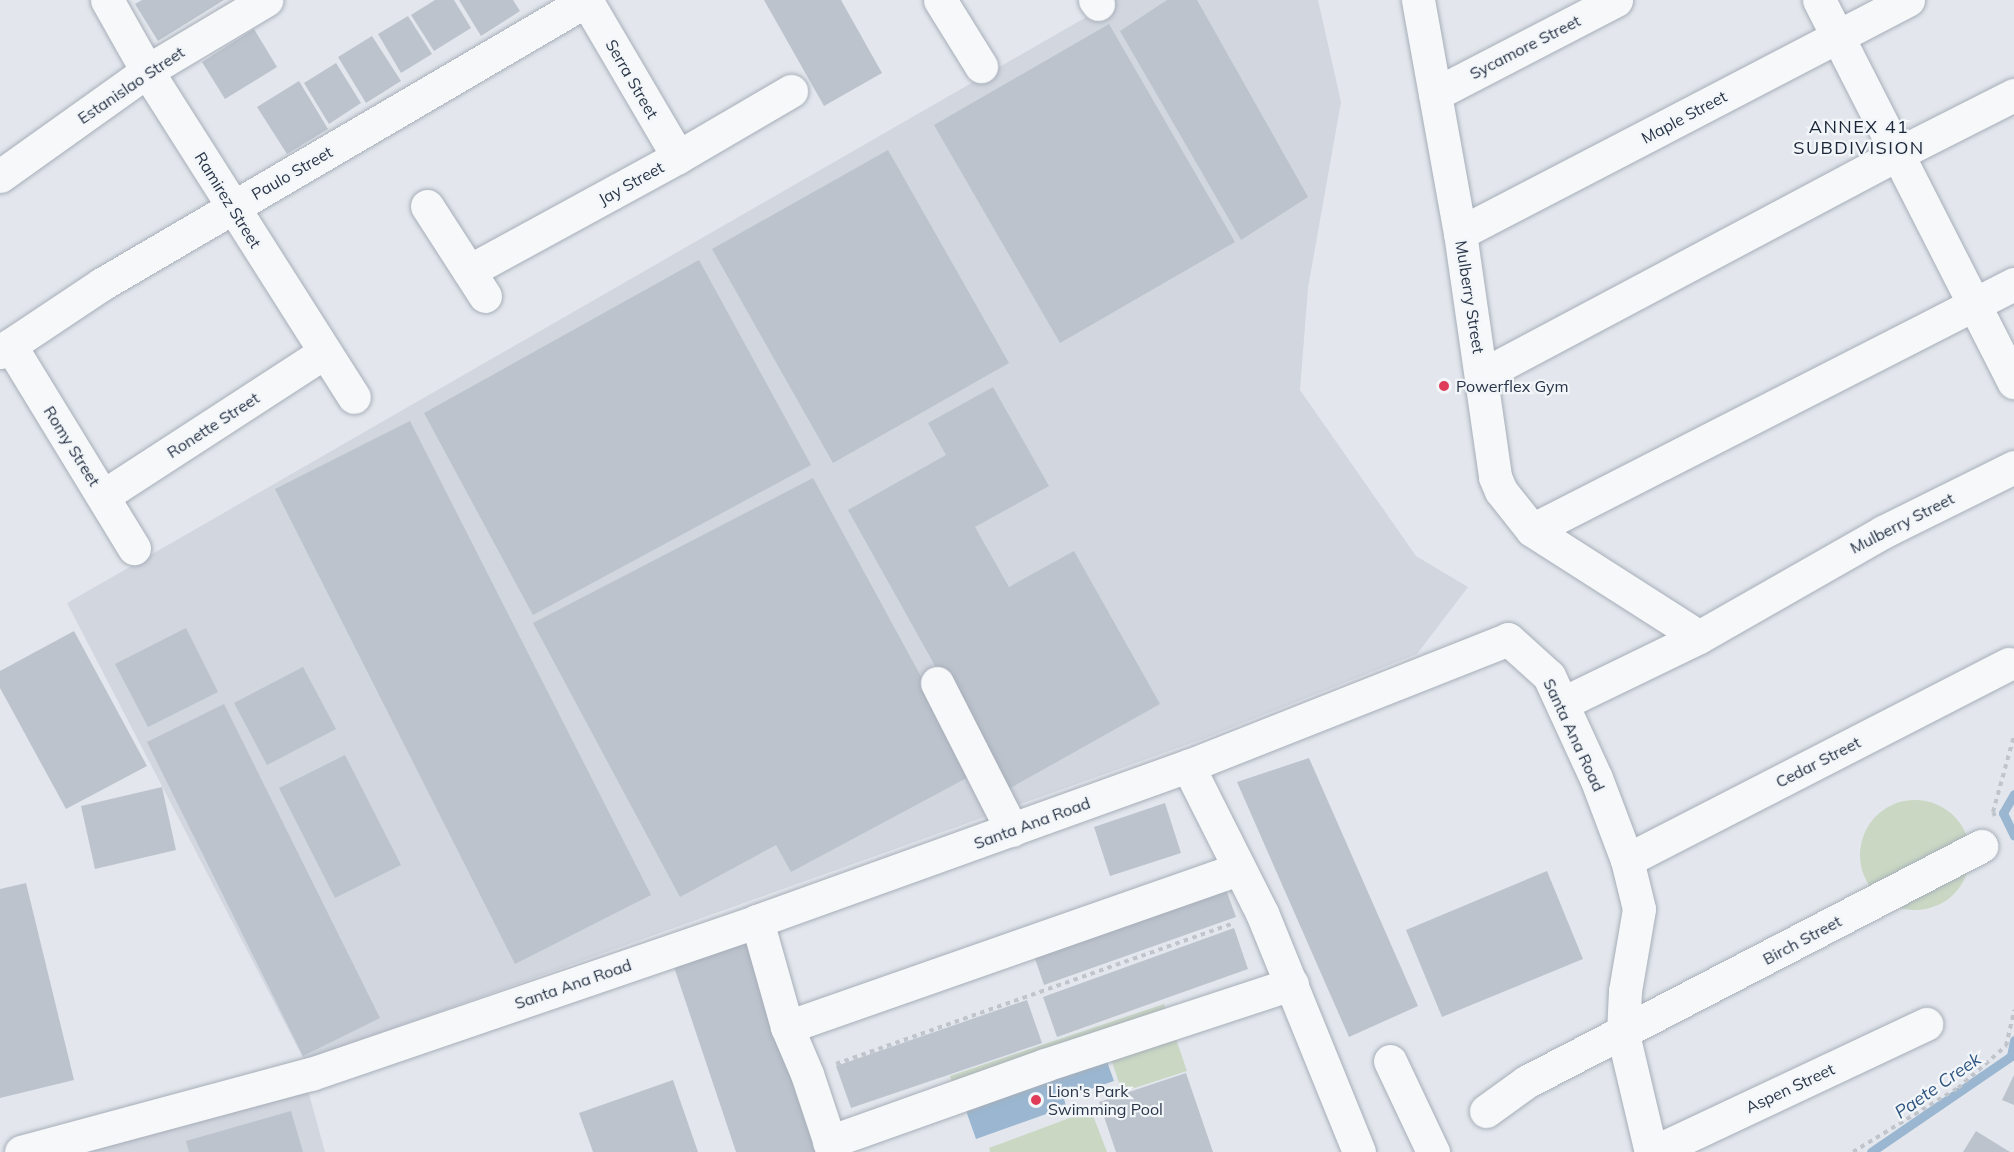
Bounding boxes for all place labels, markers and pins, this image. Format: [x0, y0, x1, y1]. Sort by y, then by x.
place label: Powerflex Gym [1456, 376, 1569, 396]
marker: Powerflex Gym [1437, 379, 1451, 393]
place label: Lion's Park Swimming Pool [1048, 1081, 1163, 1119]
marker: Lion's Park Swimming Pool [1029, 1093, 1043, 1107]

